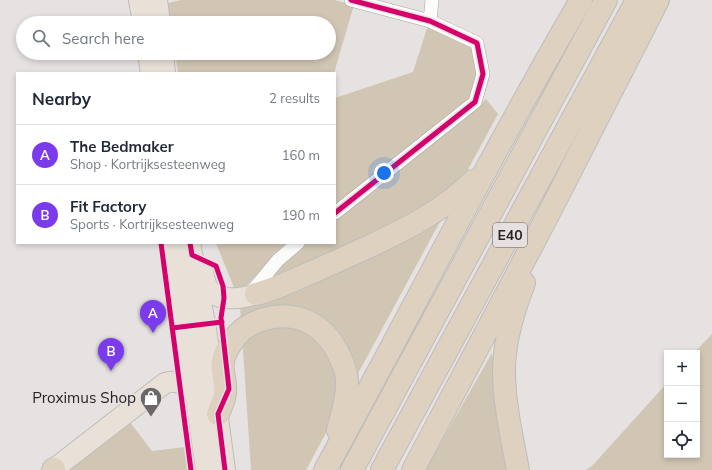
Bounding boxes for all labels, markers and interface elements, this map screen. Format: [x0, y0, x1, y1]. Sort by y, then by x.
search box [16, 16, 336, 60]
icon: search [30, 27, 52, 49]
text: Search here [62, 29, 144, 48]
text: Nearby [32, 88, 91, 109]
text: 2 results [269, 90, 320, 106]
text: The Bedmaker [70, 137, 174, 156]
text: A [40, 147, 50, 163]
text: 160 m [282, 147, 320, 163]
text: Shop · Kortrijksesteenweg [70, 156, 226, 172]
your location [374, 163, 394, 183]
text: Fit Factory [70, 197, 146, 216]
text: B [41, 207, 49, 223]
text: 190 m [282, 207, 320, 223]
text: Sports · Kortrijksesteenweg [70, 216, 234, 232]
road number: E40 [493, 223, 527, 247]
pin: A [140, 300, 166, 333]
pin: B [98, 338, 124, 371]
map controls [664, 350, 700, 458]
button: + [664, 350, 700, 386]
shop icon: Proximus Shop [138, 385, 164, 418]
button: − [664, 386, 700, 422]
place label: Proximus Shop [32, 388, 136, 407]
button: locate [664, 422, 700, 458]

